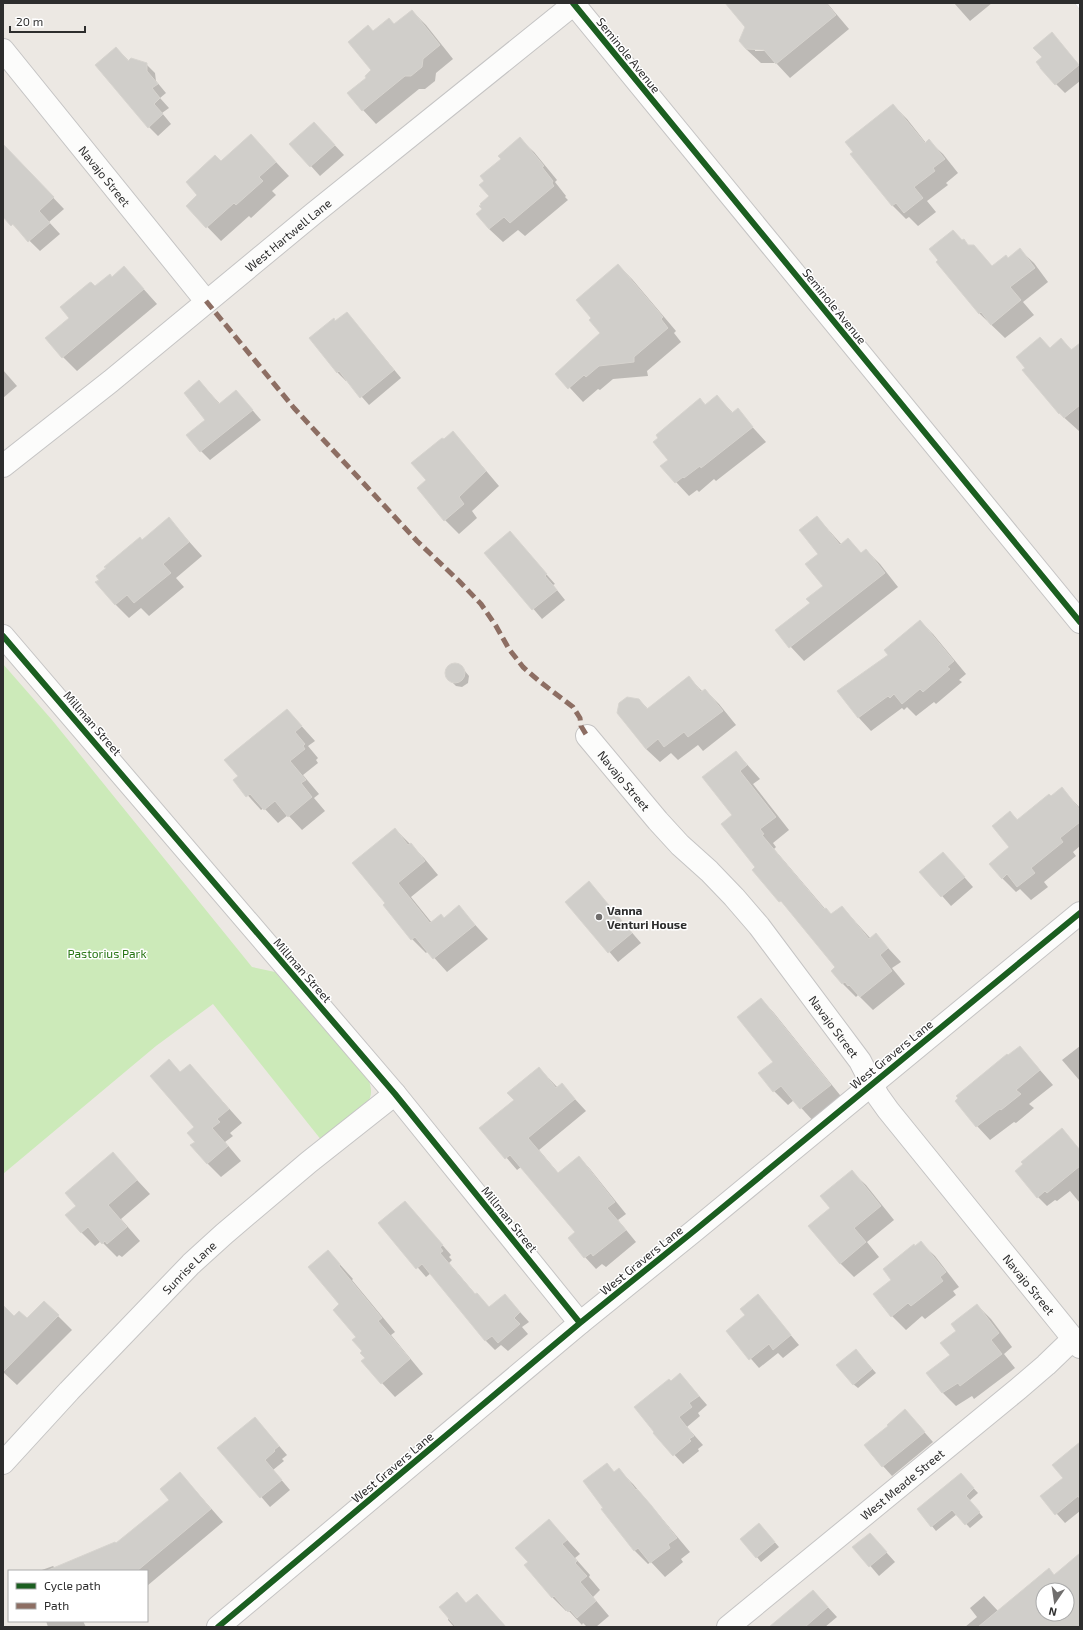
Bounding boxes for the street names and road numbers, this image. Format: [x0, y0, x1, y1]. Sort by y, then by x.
street label: Seminole Avenue [594, 14, 664, 96]
street label: Navajo Street [76, 143, 134, 209]
street label: West Hartwell Lane [242, 195, 334, 274]
street label: Seminole Avenue [800, 265, 870, 347]
street label: Millman Street [61, 688, 125, 758]
street label: Navajo Street [595, 748, 654, 814]
street label: Millman Street [271, 935, 335, 1005]
street label: Navajo Street [806, 993, 862, 1061]
street label: West Gravers Lane [847, 1016, 935, 1092]
street label: Millman Street [479, 1183, 541, 1255]
street label: West Gravers Lane [597, 1222, 685, 1298]
street label: Sunrise Lane [159, 1238, 219, 1297]
street label: Navajo Street [1000, 1251, 1058, 1318]
street label: West Gravers Lane [348, 1429, 436, 1505]
street label: West Meade Street [857, 1446, 947, 1523]

